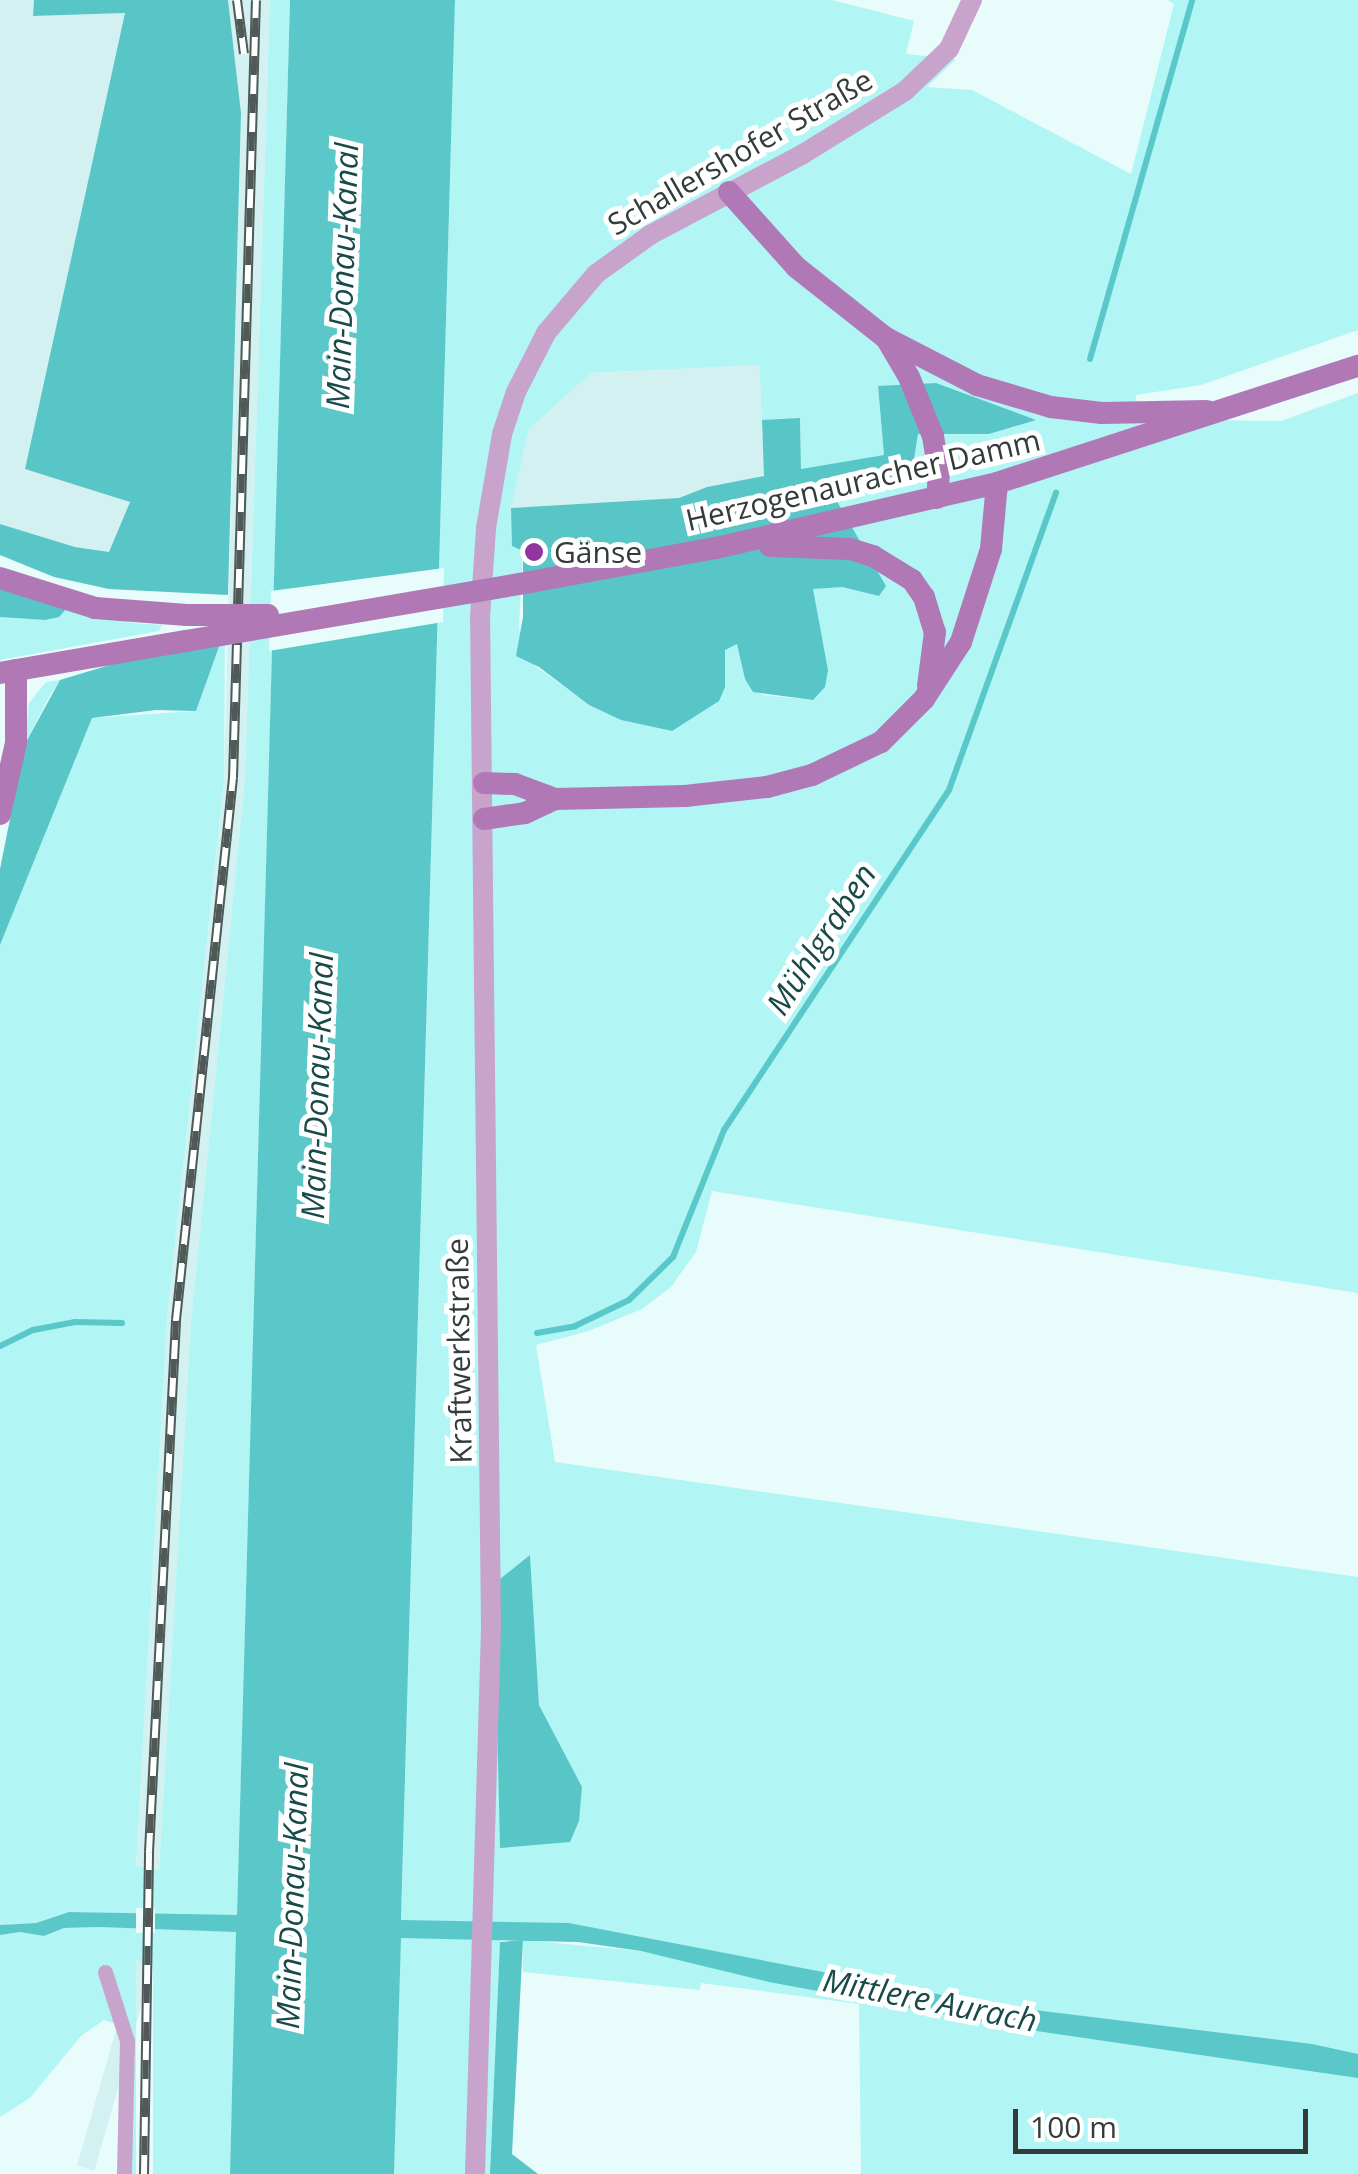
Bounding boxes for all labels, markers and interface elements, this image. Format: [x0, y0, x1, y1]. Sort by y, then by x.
street label: Schallershofer Straße [601, 62, 879, 242]
water label: Main-Donau-Kanal [318, 142, 366, 410]
street label: Herzogenauracher Damm [682, 422, 1044, 538]
place label: Gänse [554, 534, 642, 570]
marker: Gänse [523, 541, 545, 563]
water label: Mühlgraben [758, 856, 884, 1022]
water label: Main-Donau-Kanal [293, 952, 341, 1220]
street label: Kraftwerkstraße [439, 1238, 479, 1464]
water label: Main-Donau-Kanal [268, 1762, 316, 2030]
water label: Mittlere Aurach [820, 1960, 1040, 2040]
scale bar [1018, 2089, 1313, 2151]
text: 100 m [1030, 2106, 1117, 2147]

